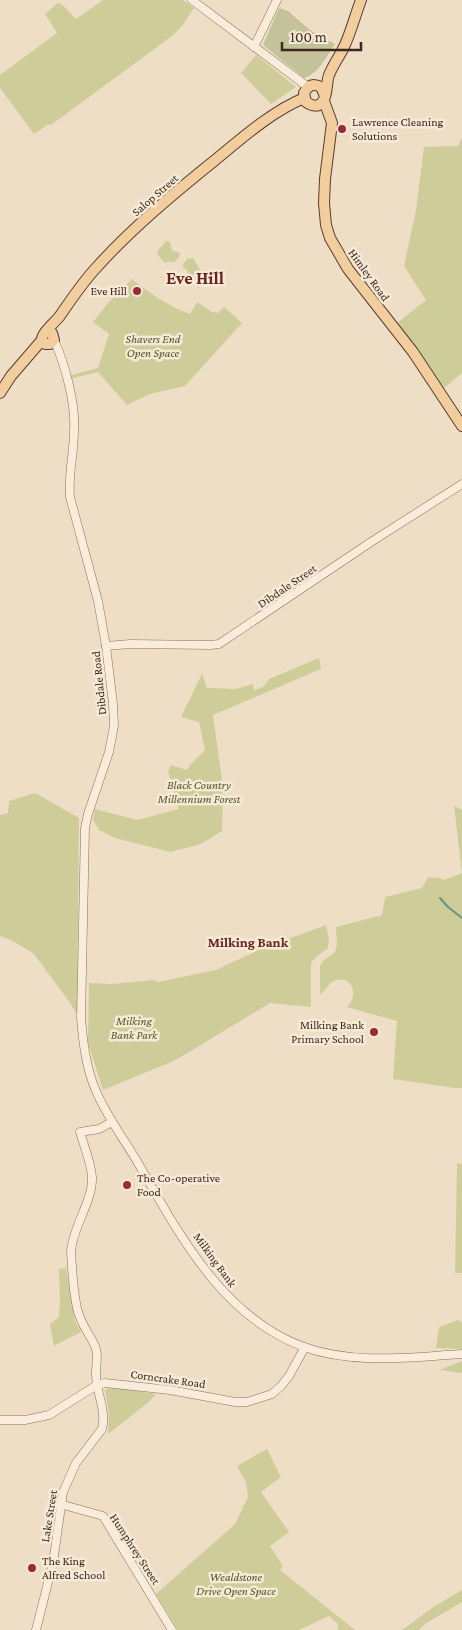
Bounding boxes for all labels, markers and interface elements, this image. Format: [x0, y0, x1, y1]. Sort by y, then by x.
scale bar [282, 20, 361, 52]
text: 100 m [290, 29, 327, 45]
place label: Lawrence Cleaning Solutions [352, 115, 444, 143]
marker: Lawrence Cleaning Solutions [336, 123, 348, 135]
street label: Salop Street [129, 170, 182, 219]
street label: Himley Road [345, 246, 393, 304]
district label: Eve Hill [166, 268, 224, 288]
place label: Eve Hill [90, 284, 127, 298]
marker: Eve Hill [131, 285, 143, 297]
park label: Shavers End Open Space [126, 332, 181, 360]
street label: Dibdale Street [255, 561, 320, 611]
street label: Dibdale Road [89, 650, 109, 716]
park label: Black Country Millennium Forest [157, 778, 241, 806]
district label: Milking Bank [208, 934, 289, 950]
park label: Milking Bank Park [111, 1014, 158, 1042]
place label: Milking Bank Primary School [291, 1018, 364, 1046]
marker: Milking Bank Primary School [368, 1026, 380, 1038]
place label: The Co-operative Food [137, 1171, 220, 1199]
marker: The Co-operative Food [121, 1179, 133, 1191]
street label: Milking Bank [191, 1230, 240, 1290]
street label: Corncrake Road [130, 1367, 207, 1391]
street label: Lake Street [38, 1488, 60, 1543]
street label: Humphrey Street [107, 1511, 164, 1588]
place label: The King Alfred School [42, 1554, 105, 1582]
marker: The King Alfred School [26, 1562, 38, 1574]
park label: Wealdstone Drive Open Space [196, 1570, 276, 1598]

